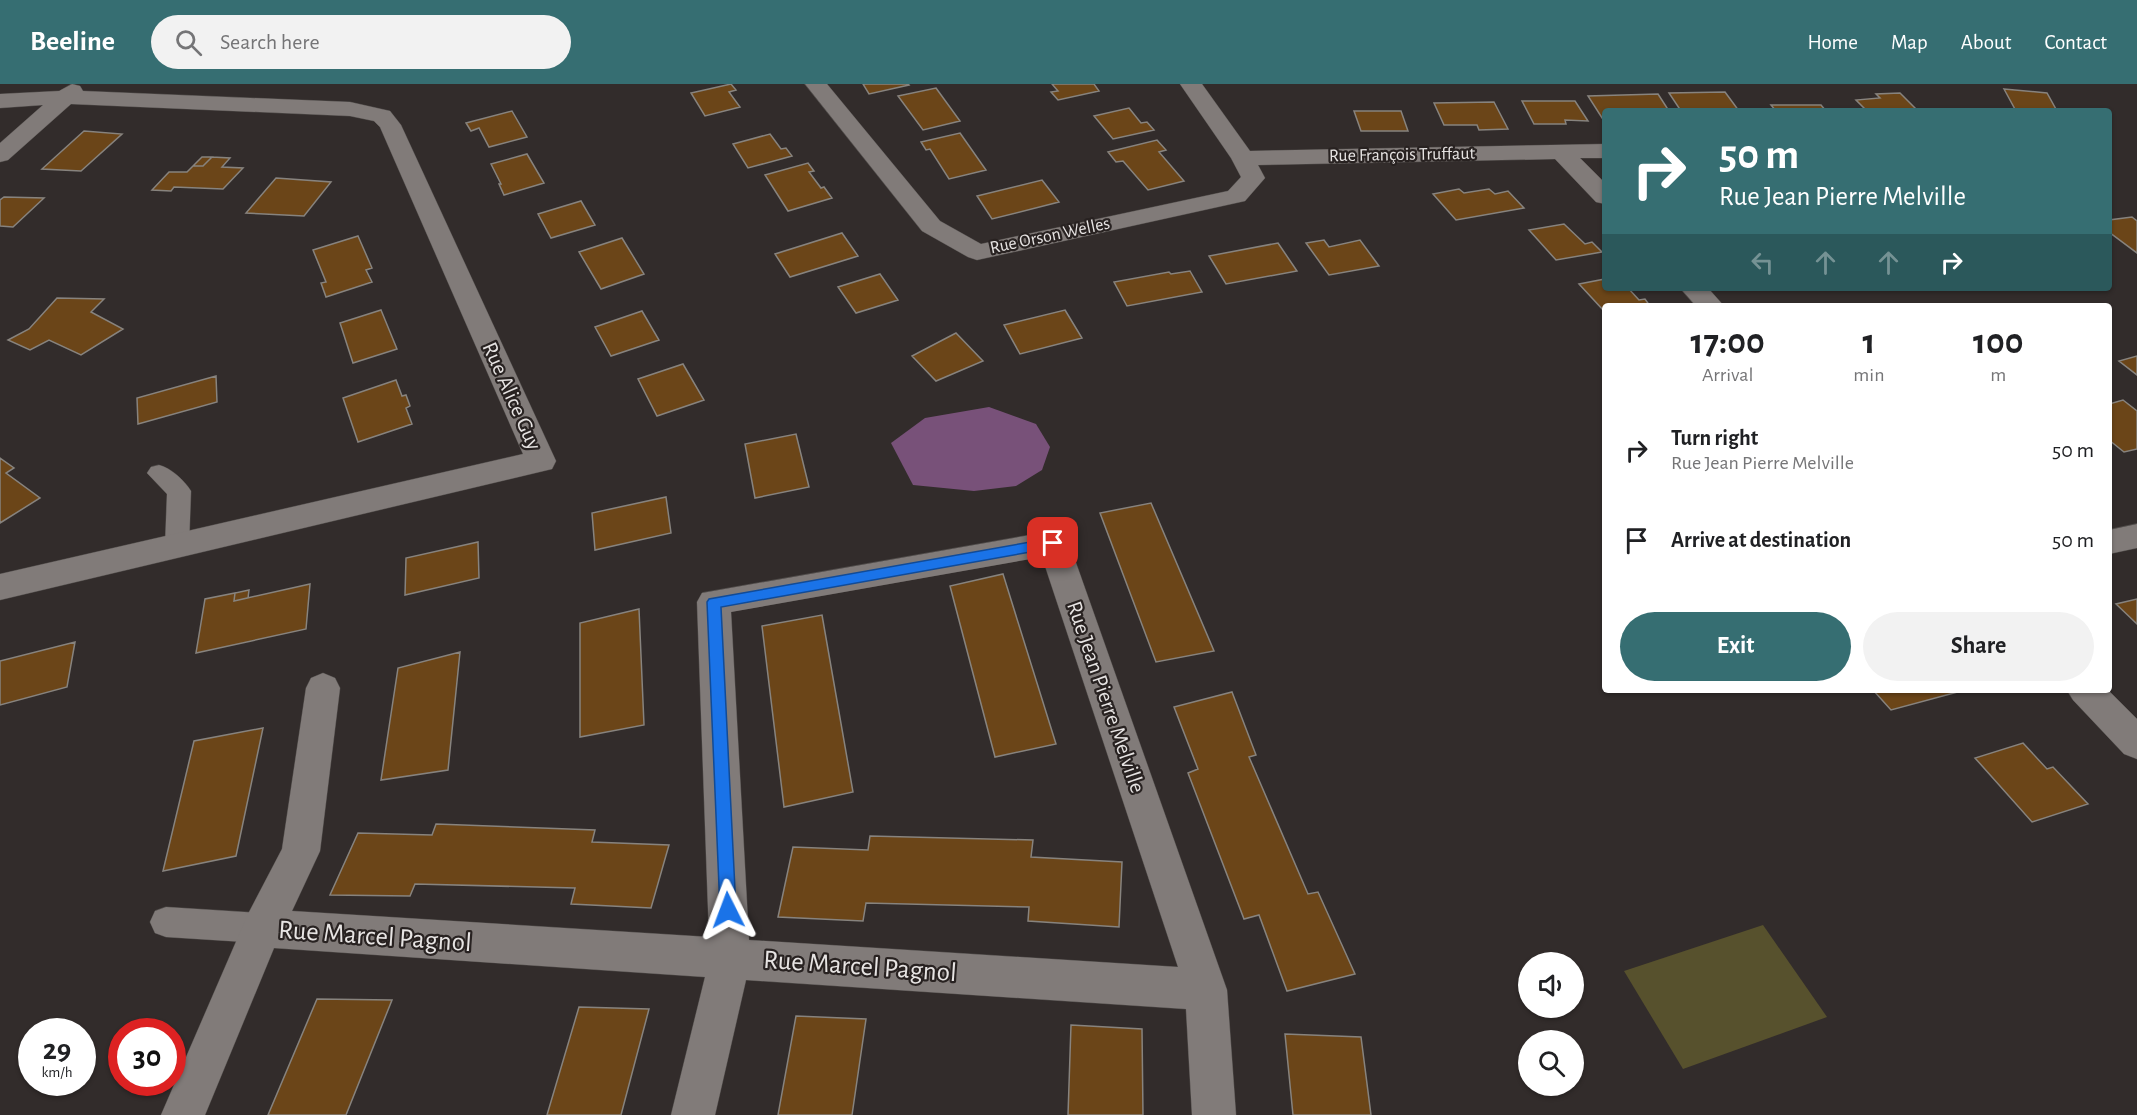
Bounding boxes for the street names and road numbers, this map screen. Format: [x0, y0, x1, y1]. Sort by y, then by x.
street label: Rue François Truffaut [1329, 145, 1476, 165]
street label: Rue Orson Welles [988, 214, 1112, 258]
street label: Rue Alice Guy [478, 339, 546, 454]
street label: Rue Jean Pierre Melville [1063, 598, 1149, 796]
street label: Rue Marcel Pagnol [277, 916, 473, 956]
street label: Rue Marcel Pagnol [762, 946, 958, 986]

